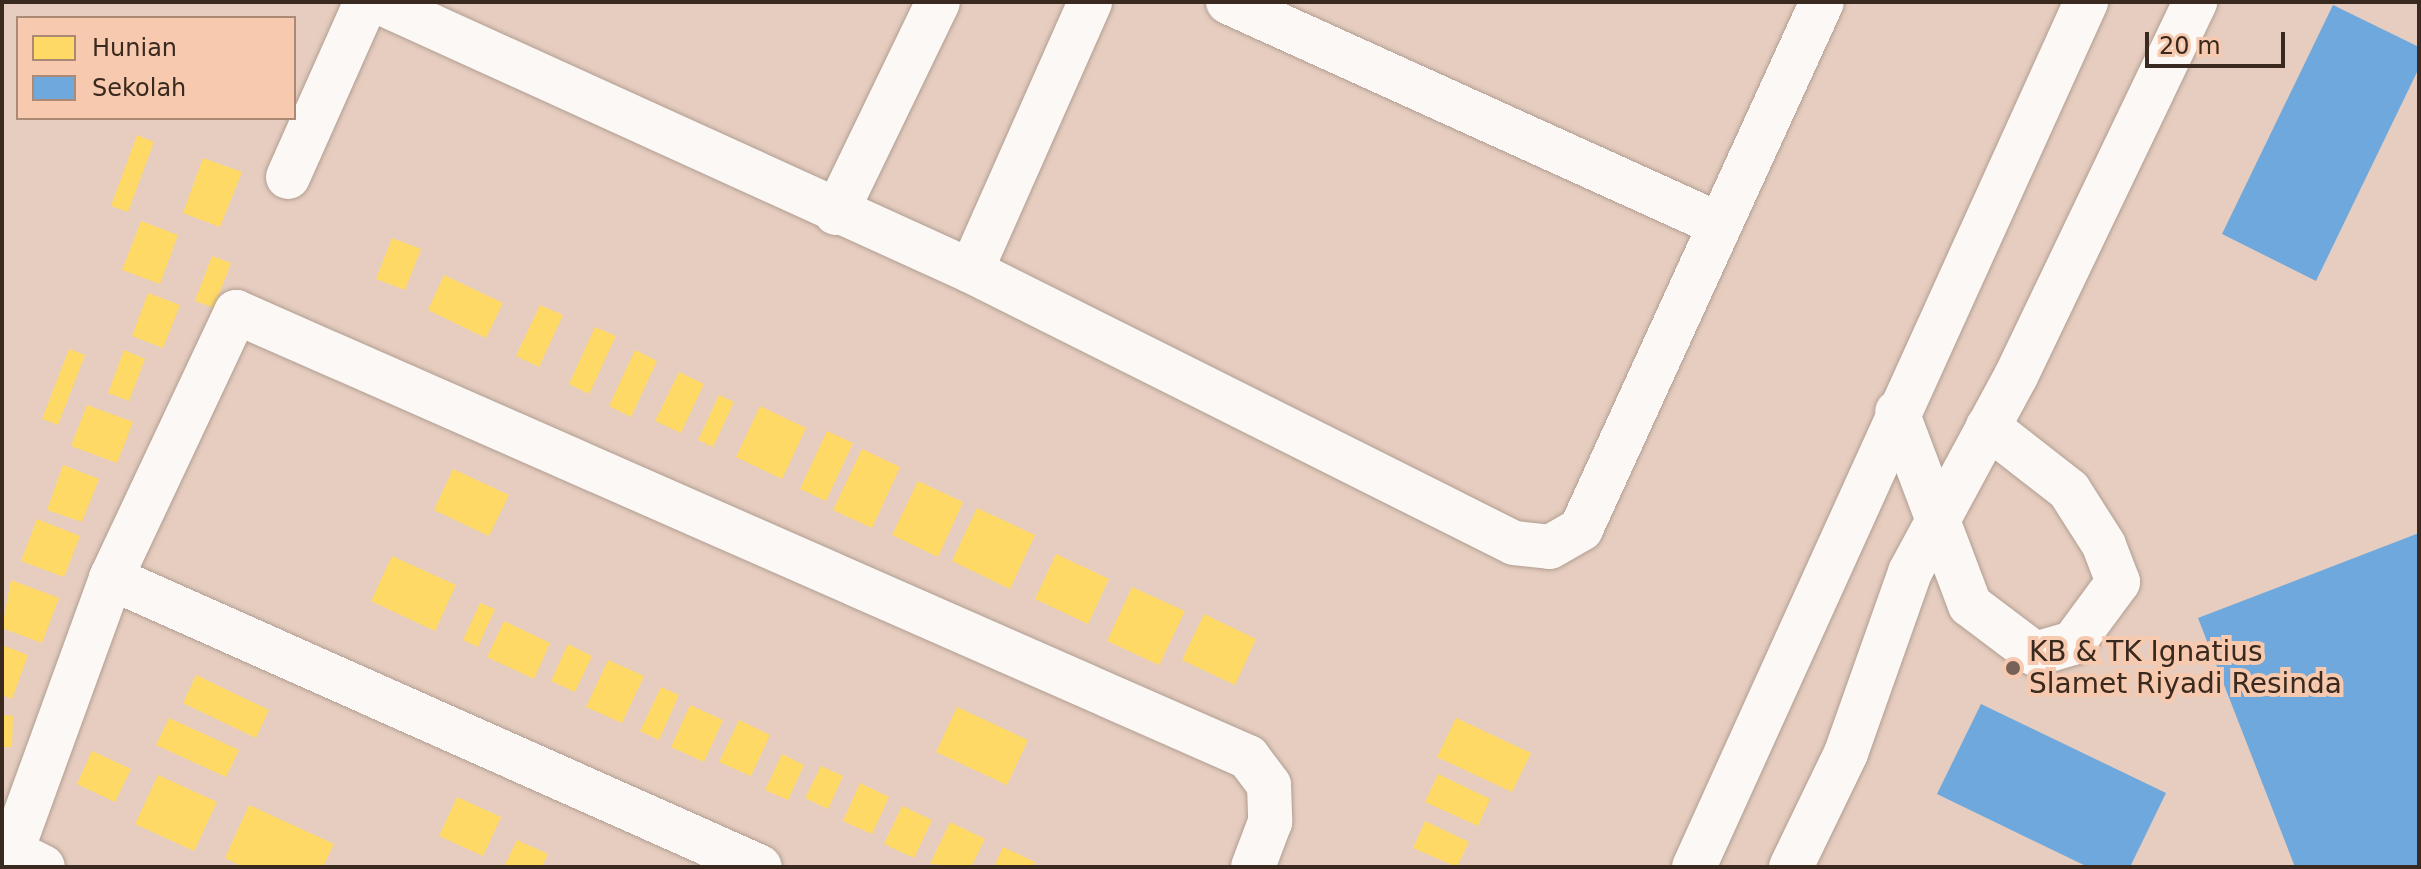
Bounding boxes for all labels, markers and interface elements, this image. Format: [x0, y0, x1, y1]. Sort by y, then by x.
legend [16, 16, 296, 120]
scale bar [2149, 16, 2289, 66]
text: 20 m [2159, 32, 2221, 60]
text: Hunian [92, 34, 177, 62]
text: Sekolah [92, 74, 186, 102]
place label: KB & TK Ignatius Slamet Riyadi Resinda [2029, 635, 2342, 701]
marker: KB & TK Ignatius Slamet Riyadi Resinda [2004, 659, 2022, 677]

